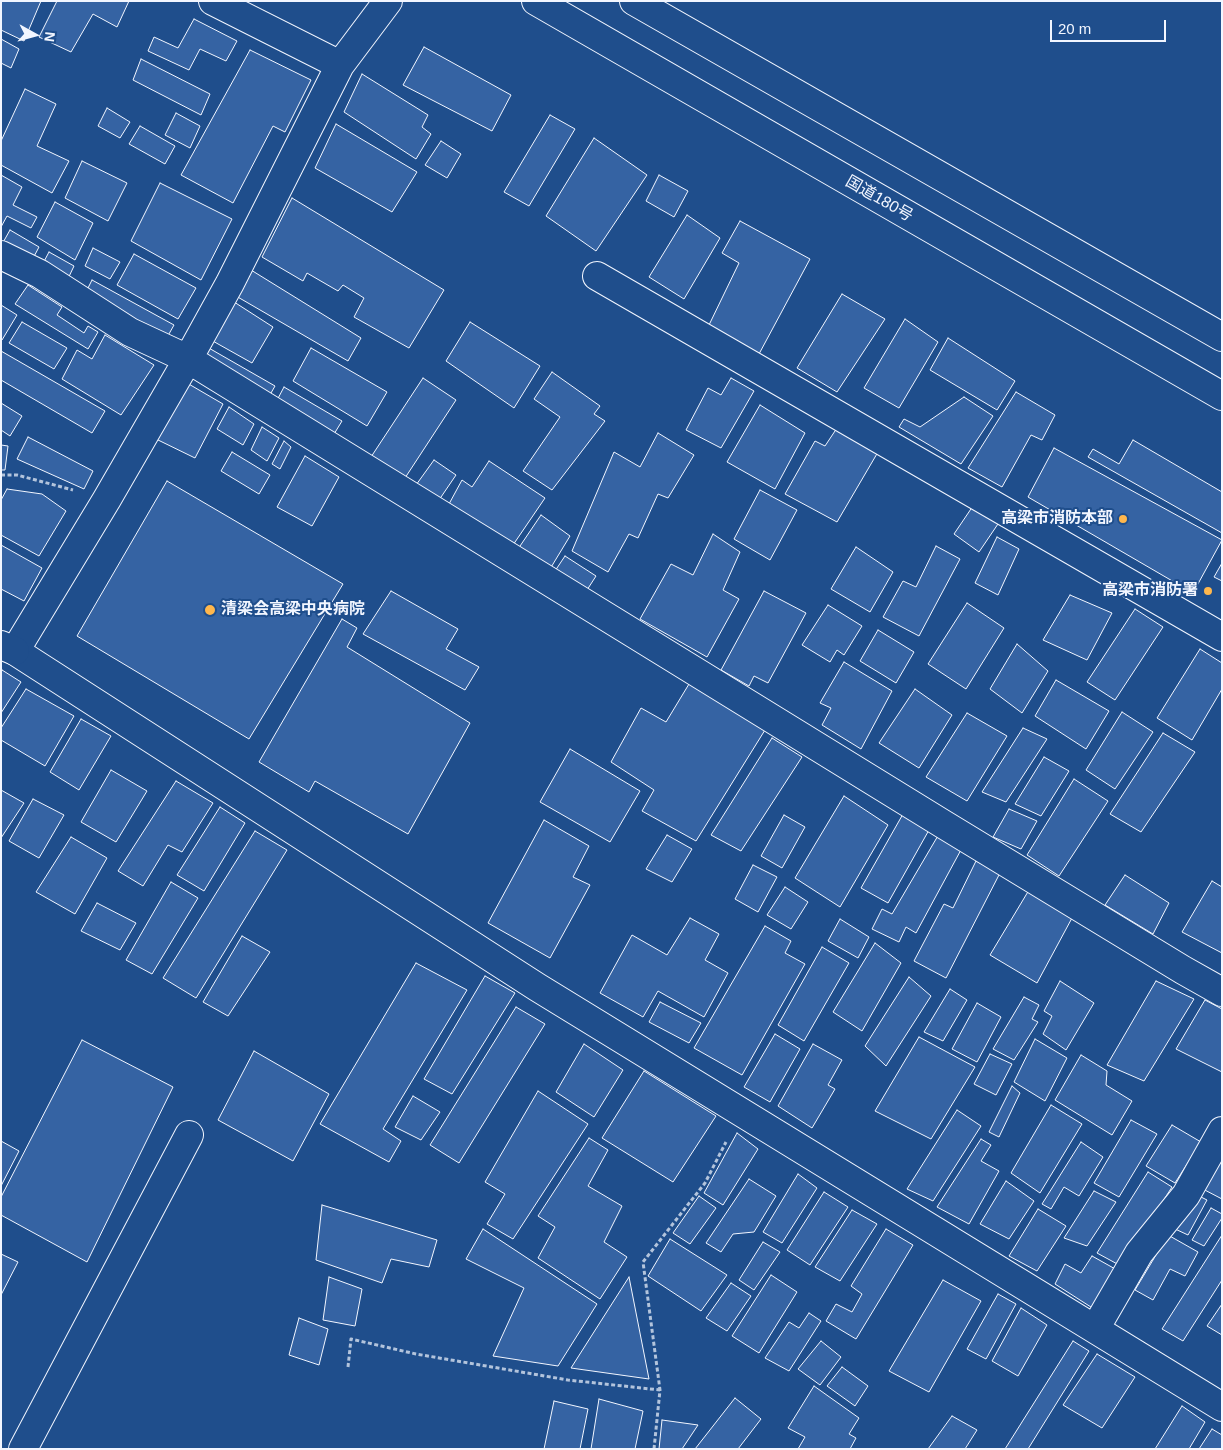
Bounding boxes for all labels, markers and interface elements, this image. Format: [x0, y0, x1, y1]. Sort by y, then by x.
north arrow [10, 10, 60, 60]
scale bar [1053, 10, 1169, 42]
text: 20 m [1058, 20, 1091, 37]
text: N [41, 31, 58, 43]
street label: 国道180号 [842, 172, 916, 226]
place label: 高梁市消防本部 [1001, 509, 1113, 529]
marker: 高梁市消防本部 [1117, 513, 1129, 525]
place label: 高梁市消防署 [1102, 581, 1198, 601]
marker: 高梁市消防署 [1202, 585, 1214, 597]
place label: 清梁会高梁中央病院 [221, 600, 365, 620]
marker: 清梁会高梁中央病院 [203, 603, 217, 617]

